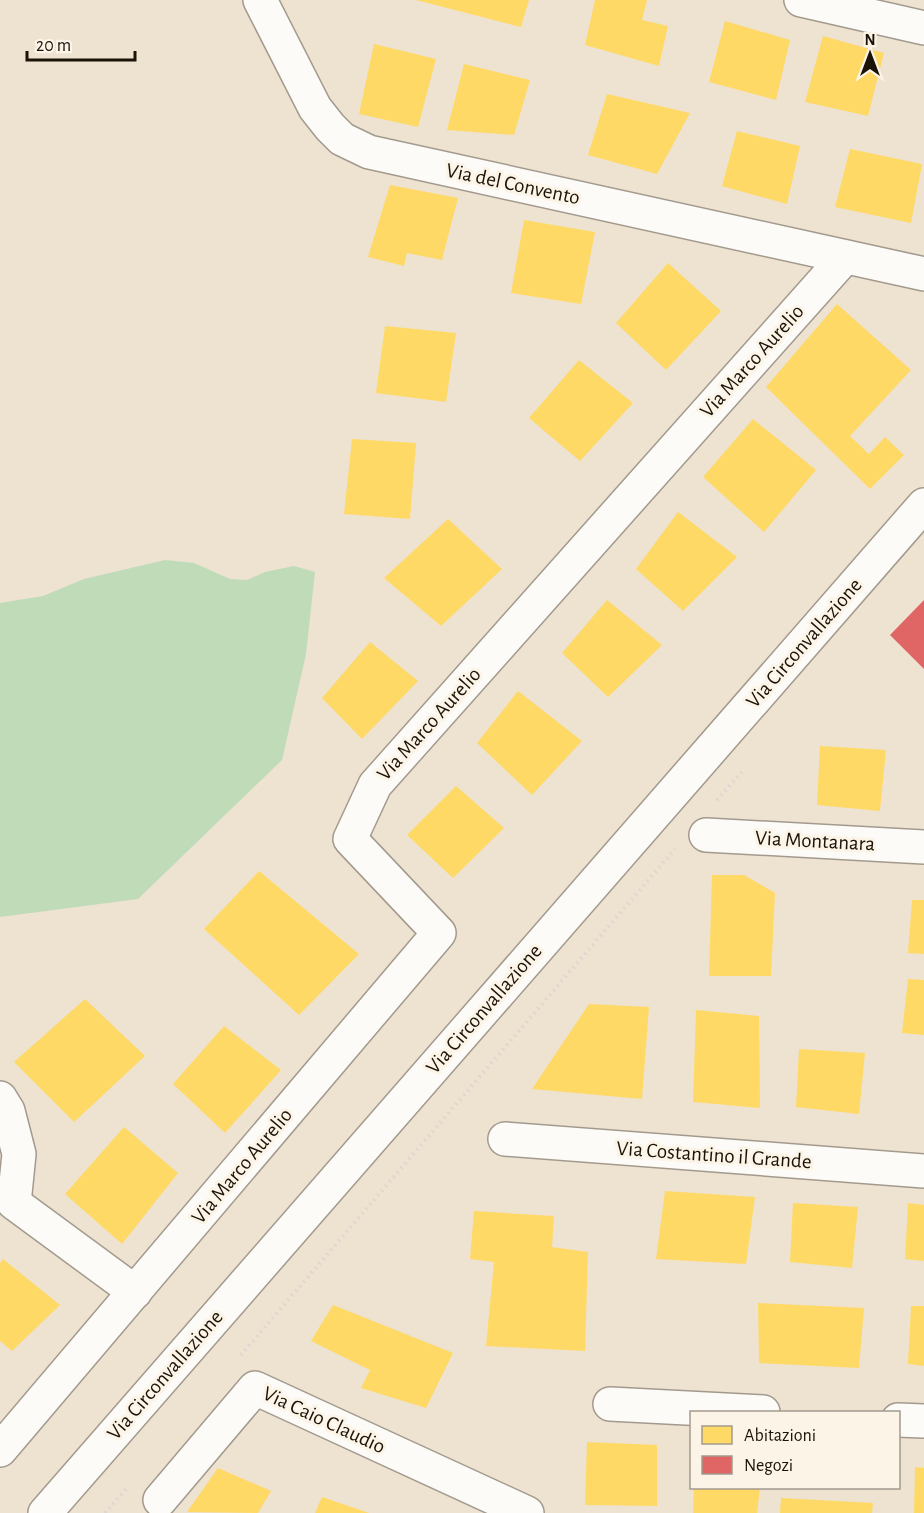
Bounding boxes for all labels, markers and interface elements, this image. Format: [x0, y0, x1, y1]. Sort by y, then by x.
scale bar [27, 24, 135, 62]
north arrow [840, 24, 900, 84]
text: N [864, 32, 876, 48]
text: 20 m [36, 37, 71, 55]
street label: Via del Convento [444, 160, 582, 208]
street label: Via Marco Aurelio [696, 301, 808, 421]
street label: Via Circonvallazione [742, 574, 866, 712]
street label: Via Marco Aurelio [373, 664, 485, 784]
street label: Via Montanara [755, 827, 876, 855]
street label: Via Circonvallazione [422, 940, 546, 1078]
street label: Via Marco Aurelio [188, 1104, 296, 1228]
street label: Via Costantino il Grande [616, 1138, 812, 1172]
street label: Via Circonvallazione [103, 1306, 227, 1444]
street label: Via Caio Claudio [260, 1383, 388, 1457]
legend [690, 1411, 900, 1489]
text: Abitazioni [744, 1427, 816, 1445]
text: Negozi [744, 1457, 793, 1475]

